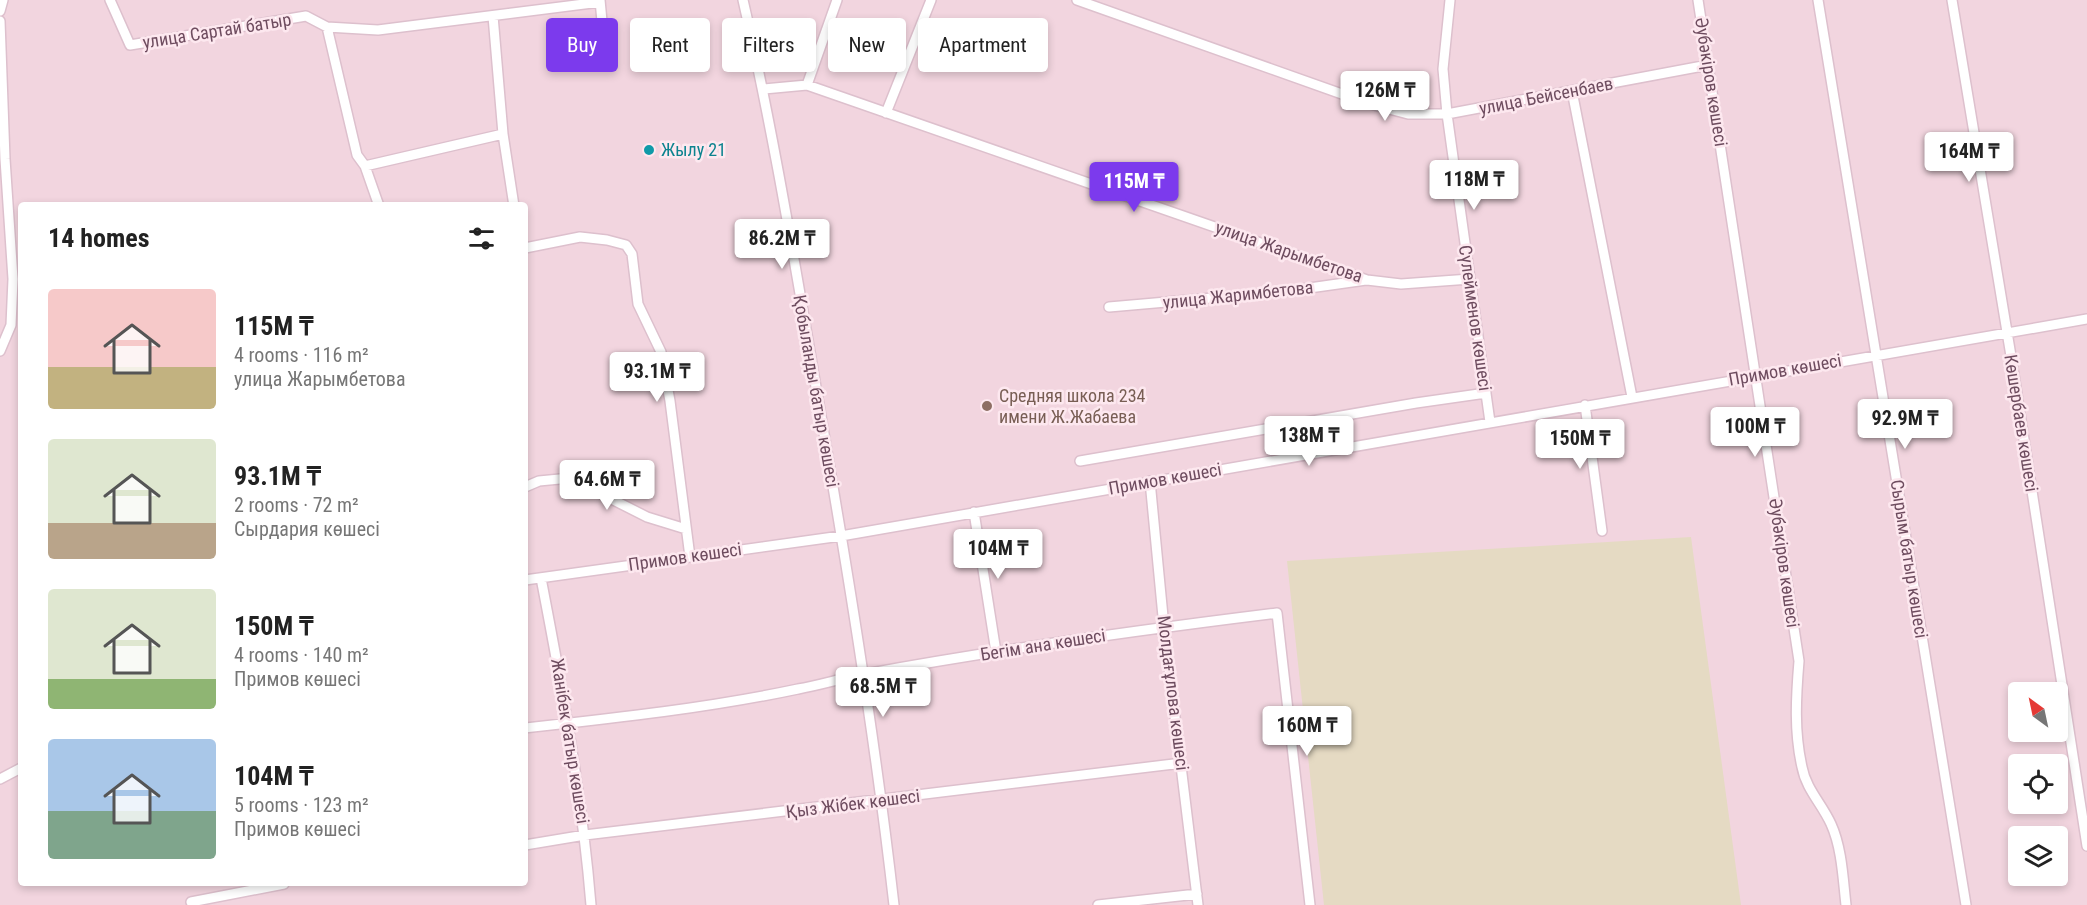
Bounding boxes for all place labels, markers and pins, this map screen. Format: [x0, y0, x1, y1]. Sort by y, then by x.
pin: 126M ₸ [1336, 71, 1434, 122]
pin: 164M ₸ [1920, 132, 2018, 183]
place label: Жылу 21 [661, 139, 726, 160]
marker: Жылу 21 [642, 143, 656, 157]
pin: 118M ₸ [1425, 160, 1523, 211]
pin: 115M ₸ [1085, 162, 1183, 213]
pin: 86.2M ₸ [727, 219, 837, 270]
pin: 93.1M ₸ [602, 352, 712, 403]
place label: Средняя школа 234 имени Ж.Жабаева [999, 385, 1146, 427]
marker: Средняя школа 234 имени Ж.Жабаева [980, 399, 994, 413]
pin: 92.9M ₸ [1850, 399, 1960, 450]
pin: 100M ₸ [1706, 407, 1804, 458]
pin: 138M ₸ [1260, 416, 1358, 467]
pin: 150M ₸ [1531, 419, 1629, 470]
pin: 64.6M ₸ [552, 460, 662, 511]
pin: 104M ₸ [949, 529, 1047, 580]
pin: 68.5M ₸ [828, 667, 938, 718]
pin: 160M ₸ [1258, 706, 1356, 757]

